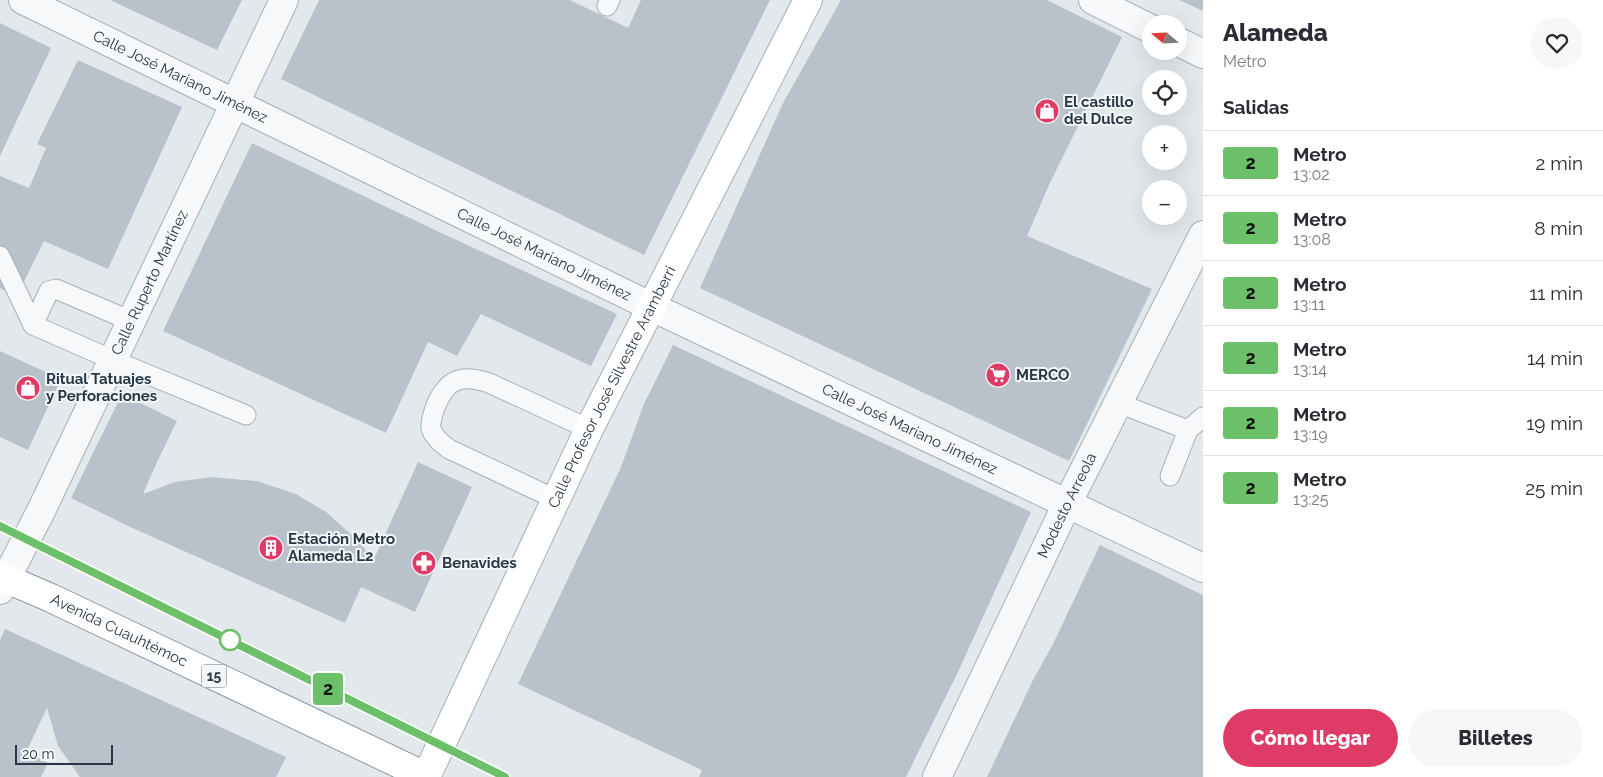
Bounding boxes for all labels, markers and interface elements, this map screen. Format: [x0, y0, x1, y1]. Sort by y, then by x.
north arrow [1142, 15, 1188, 60]
map controls [1142, 15, 1187, 225]
button: heart [1531, 17, 1583, 69]
text: Alameda [1223, 18, 1328, 47]
street label: Calle José Mariano Jiménez [90, 27, 270, 127]
text: Metro [1223, 52, 1266, 71]
button: locate [1142, 70, 1187, 115]
place label: El castillo del Dulce [1064, 93, 1134, 128]
text: Salidas [1223, 96, 1289, 118]
shop icon: El castillo del Dulce [1034, 98, 1060, 124]
button: + [1142, 125, 1187, 170]
text: Metro [1293, 143, 1347, 165]
text: 2 [1245, 152, 1256, 173]
text: 2 min [1536, 152, 1583, 174]
text: 13:02 [1293, 165, 1330, 184]
button: − [1142, 180, 1187, 225]
street label: Calle José Mariano Jiménez [454, 204, 634, 305]
street label: Calle Ruperto Martínez [107, 207, 192, 358]
text: Metro [1293, 208, 1347, 230]
text: 2 [1245, 217, 1256, 238]
text: 8 min [1534, 217, 1583, 239]
text: 13:08 [1293, 230, 1331, 249]
street label: Calle Profesor José Silvestre Aramberri [544, 263, 680, 511]
text: Metro [1293, 273, 1347, 295]
text: 2 [1245, 282, 1256, 303]
text: 11 min [1529, 282, 1583, 304]
text: 13:11 [1293, 295, 1325, 314]
text: Metro [1293, 338, 1347, 360]
text: 2 [1245, 347, 1256, 368]
text: 14 min [1527, 347, 1583, 369]
text: 13:14 [1293, 360, 1327, 379]
supermarket icon: MERCO [985, 362, 1011, 388]
place label: MERCO [1016, 366, 1069, 384]
place label: Ritual Tatuajes y Perforaciones [46, 370, 157, 405]
shop icon: Ritual Tatuajes y Perforaciones [15, 375, 41, 401]
street label: Calle José Mariano Jiménez [819, 380, 1000, 478]
text: Metro [1293, 403, 1347, 425]
text: 2 [1245, 412, 1256, 433]
text: 19 min [1526, 412, 1583, 434]
text: 13:19 [1293, 425, 1328, 444]
street label: Modesto Arreola [1034, 450, 1100, 561]
text: Metro [1293, 468, 1347, 490]
text: 2 [1245, 477, 1256, 498]
text: 25 min [1525, 477, 1583, 499]
text: 13:25 [1293, 490, 1328, 509]
place label: Estación Metro Alameda L2 [288, 530, 395, 565]
building icon: Estación Metro Alameda L2 [258, 535, 284, 561]
pharmacy icon: Benavides [411, 550, 437, 576]
place label: Benavides [442, 554, 517, 572]
street label: Avenida Cuauhtémoc [48, 590, 190, 671]
unlabelled marker [219, 629, 241, 651]
road number: 15 [202, 664, 226, 688]
line badge: 2 [312, 673, 344, 705]
text: 2 [323, 678, 333, 699]
button: Cómo llegar [1223, 709, 1398, 767]
button: Billetes [1408, 709, 1583, 767]
scale bar [15, 742, 112, 765]
text: 20 m [22, 746, 54, 762]

